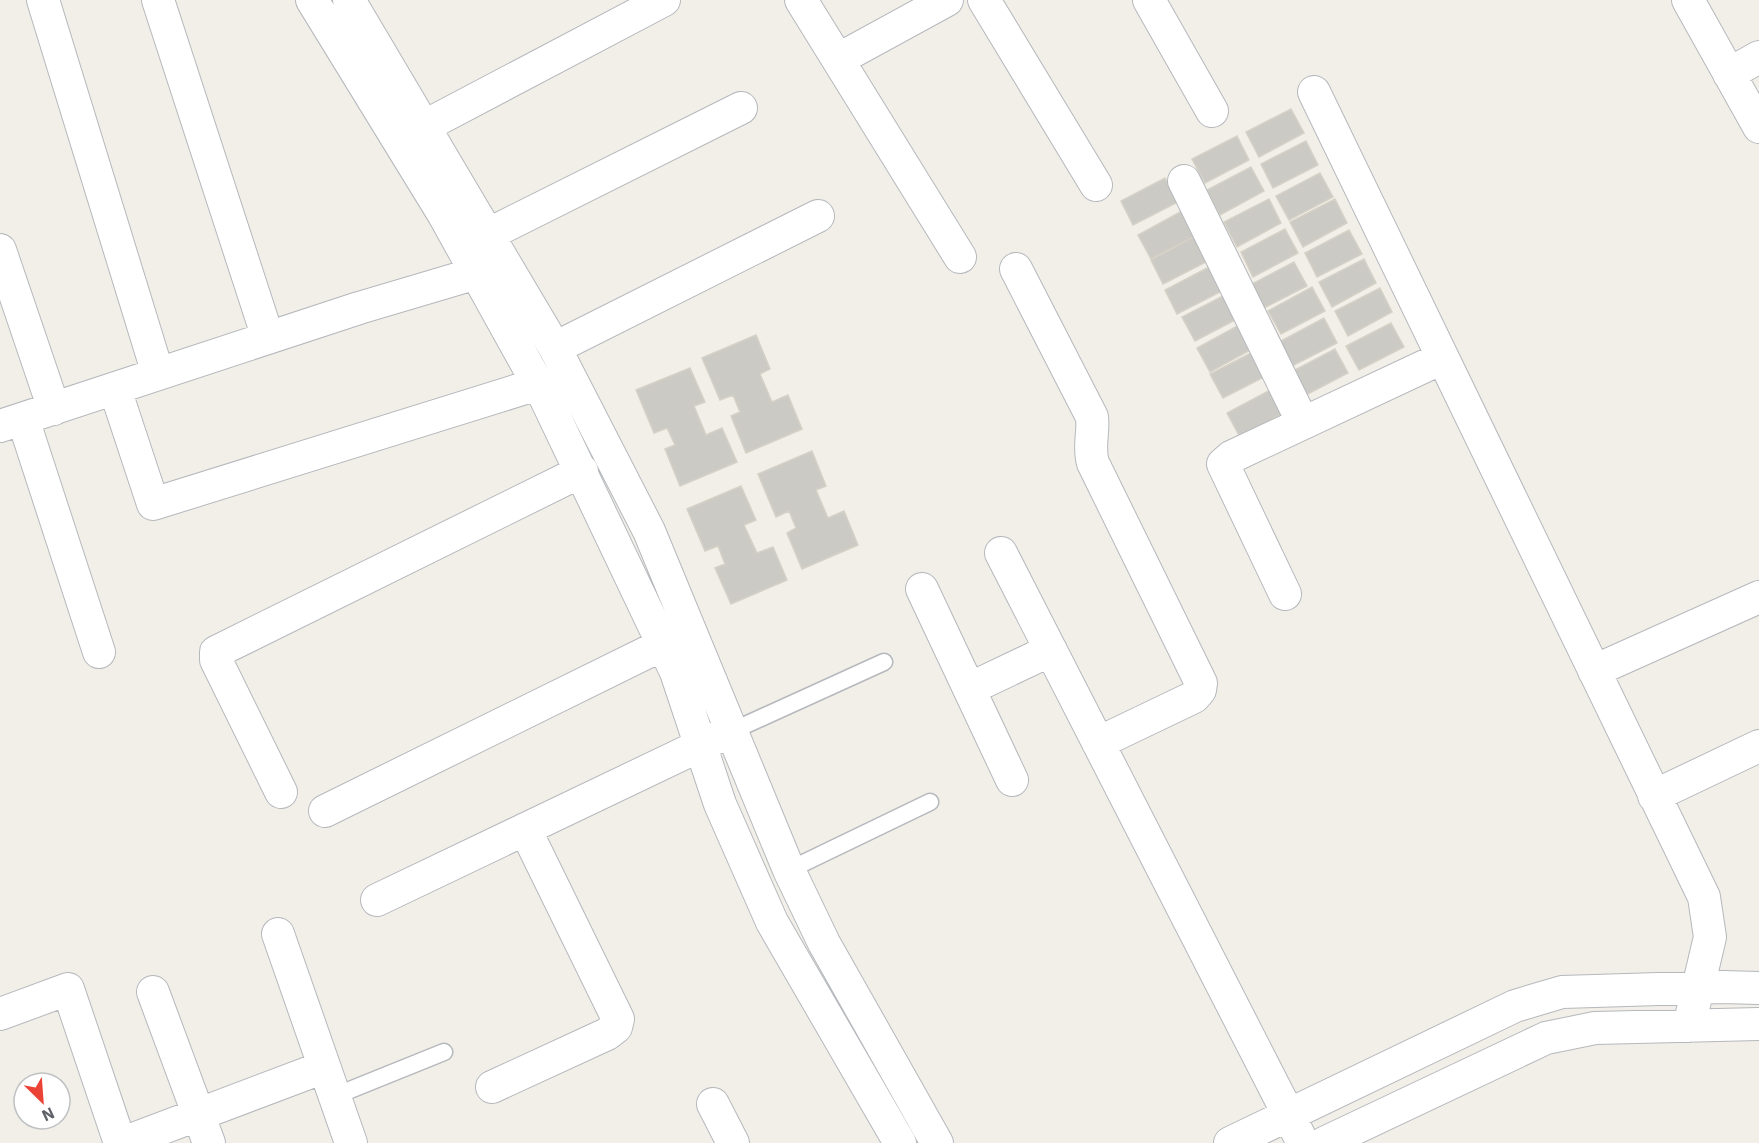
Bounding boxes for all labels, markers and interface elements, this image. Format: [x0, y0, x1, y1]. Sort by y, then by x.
north arrow [12, 1071, 72, 1131]
text: N [39, 1103, 58, 1126]

